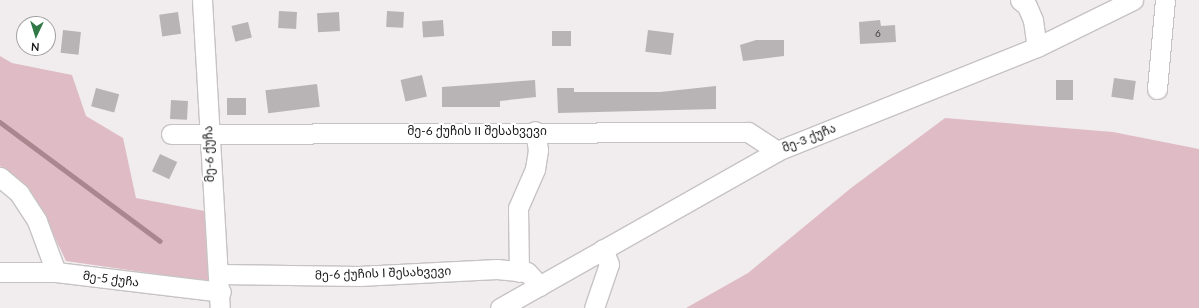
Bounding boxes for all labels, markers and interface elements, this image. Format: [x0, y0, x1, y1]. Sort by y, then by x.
north arrow [16, 16, 56, 56]
house number: 6 [875, 28, 881, 40]
text: N [31, 41, 40, 54]
street label: მე-3 ქუჩა [780, 121, 838, 155]
street label: მე-6 ქუჩის II შესახვევი [407, 124, 547, 138]
street label: მე-6 ქუჩა [201, 125, 217, 183]
street label: მე-6 ქუჩის I შესახვევი [315, 263, 451, 283]
street label: მე-5 ქუჩა [82, 268, 140, 290]

